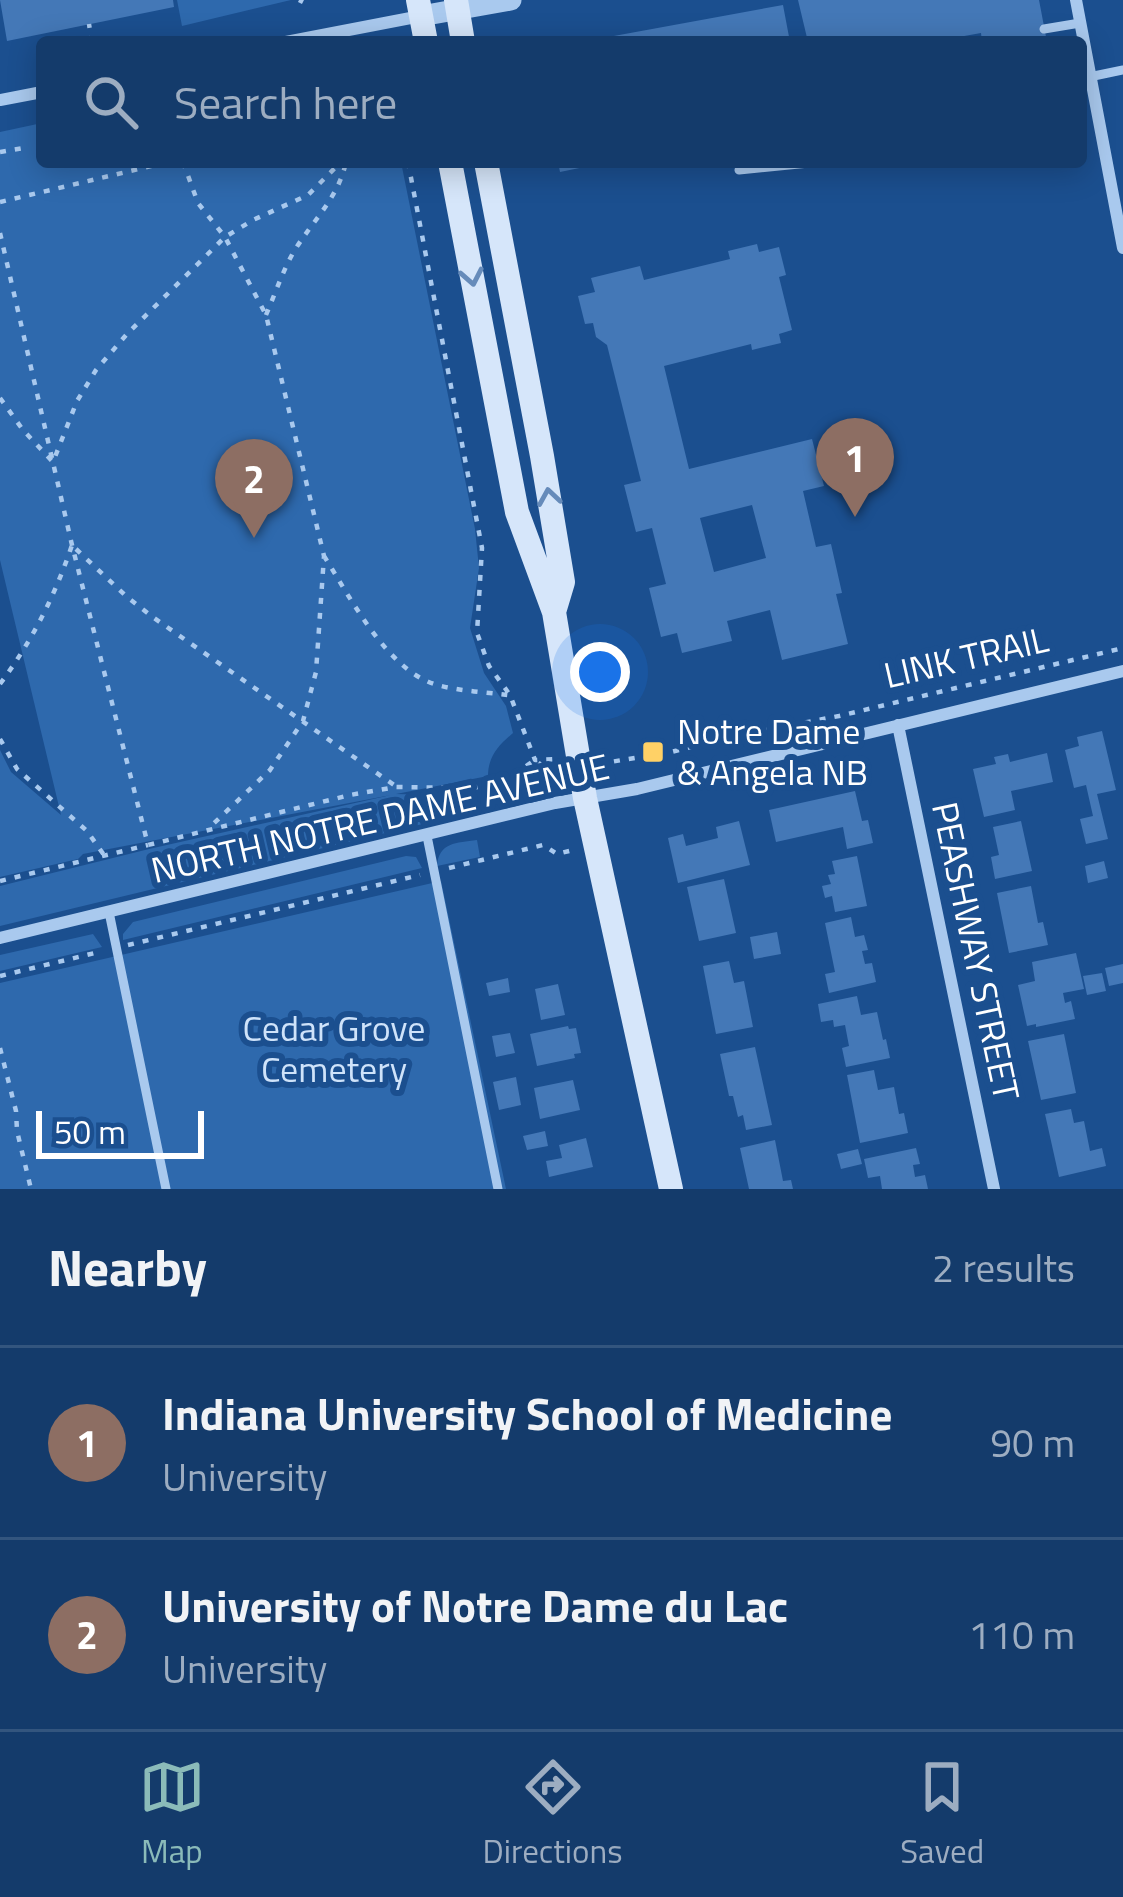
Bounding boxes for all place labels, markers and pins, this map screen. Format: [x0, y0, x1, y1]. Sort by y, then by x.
pin: 1 [816, 418, 894, 517]
pin: 2 [215, 439, 293, 538]
place label: Notre Dame & Angela NB [677, 703, 868, 799]
marker: Notre Dame & Angela NB [640, 739, 666, 765]

